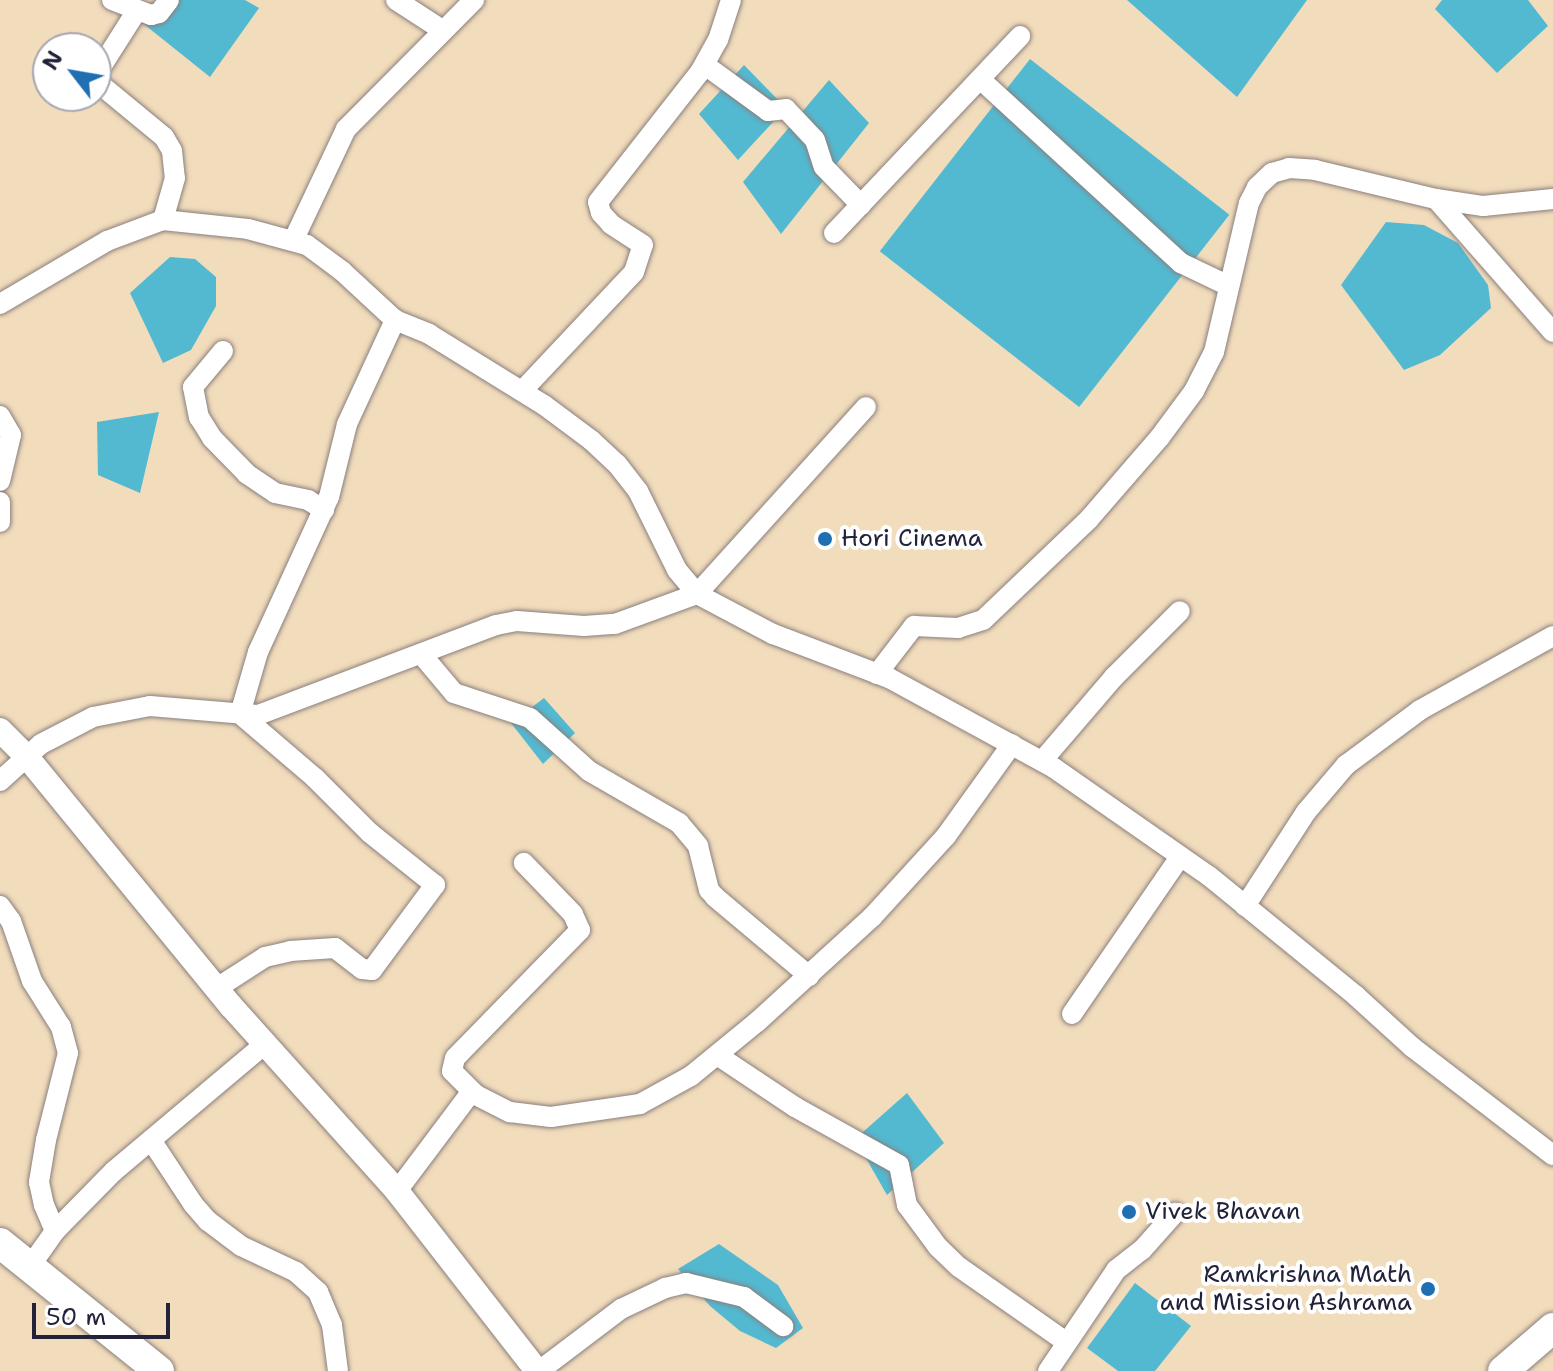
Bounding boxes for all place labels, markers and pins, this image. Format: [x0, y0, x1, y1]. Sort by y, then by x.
place label: Hori Cinema [841, 525, 983, 553]
marker: Hori Cinema [816, 530, 834, 548]
place label: Vivek Bhavan [1145, 1198, 1300, 1226]
marker: Vivek Bhavan [1120, 1203, 1138, 1221]
place label: Ramkrishna Math and Mission Ashrama [1160, 1261, 1412, 1317]
marker: Ramkrishna Math and Mission Ashrama [1419, 1280, 1437, 1298]

